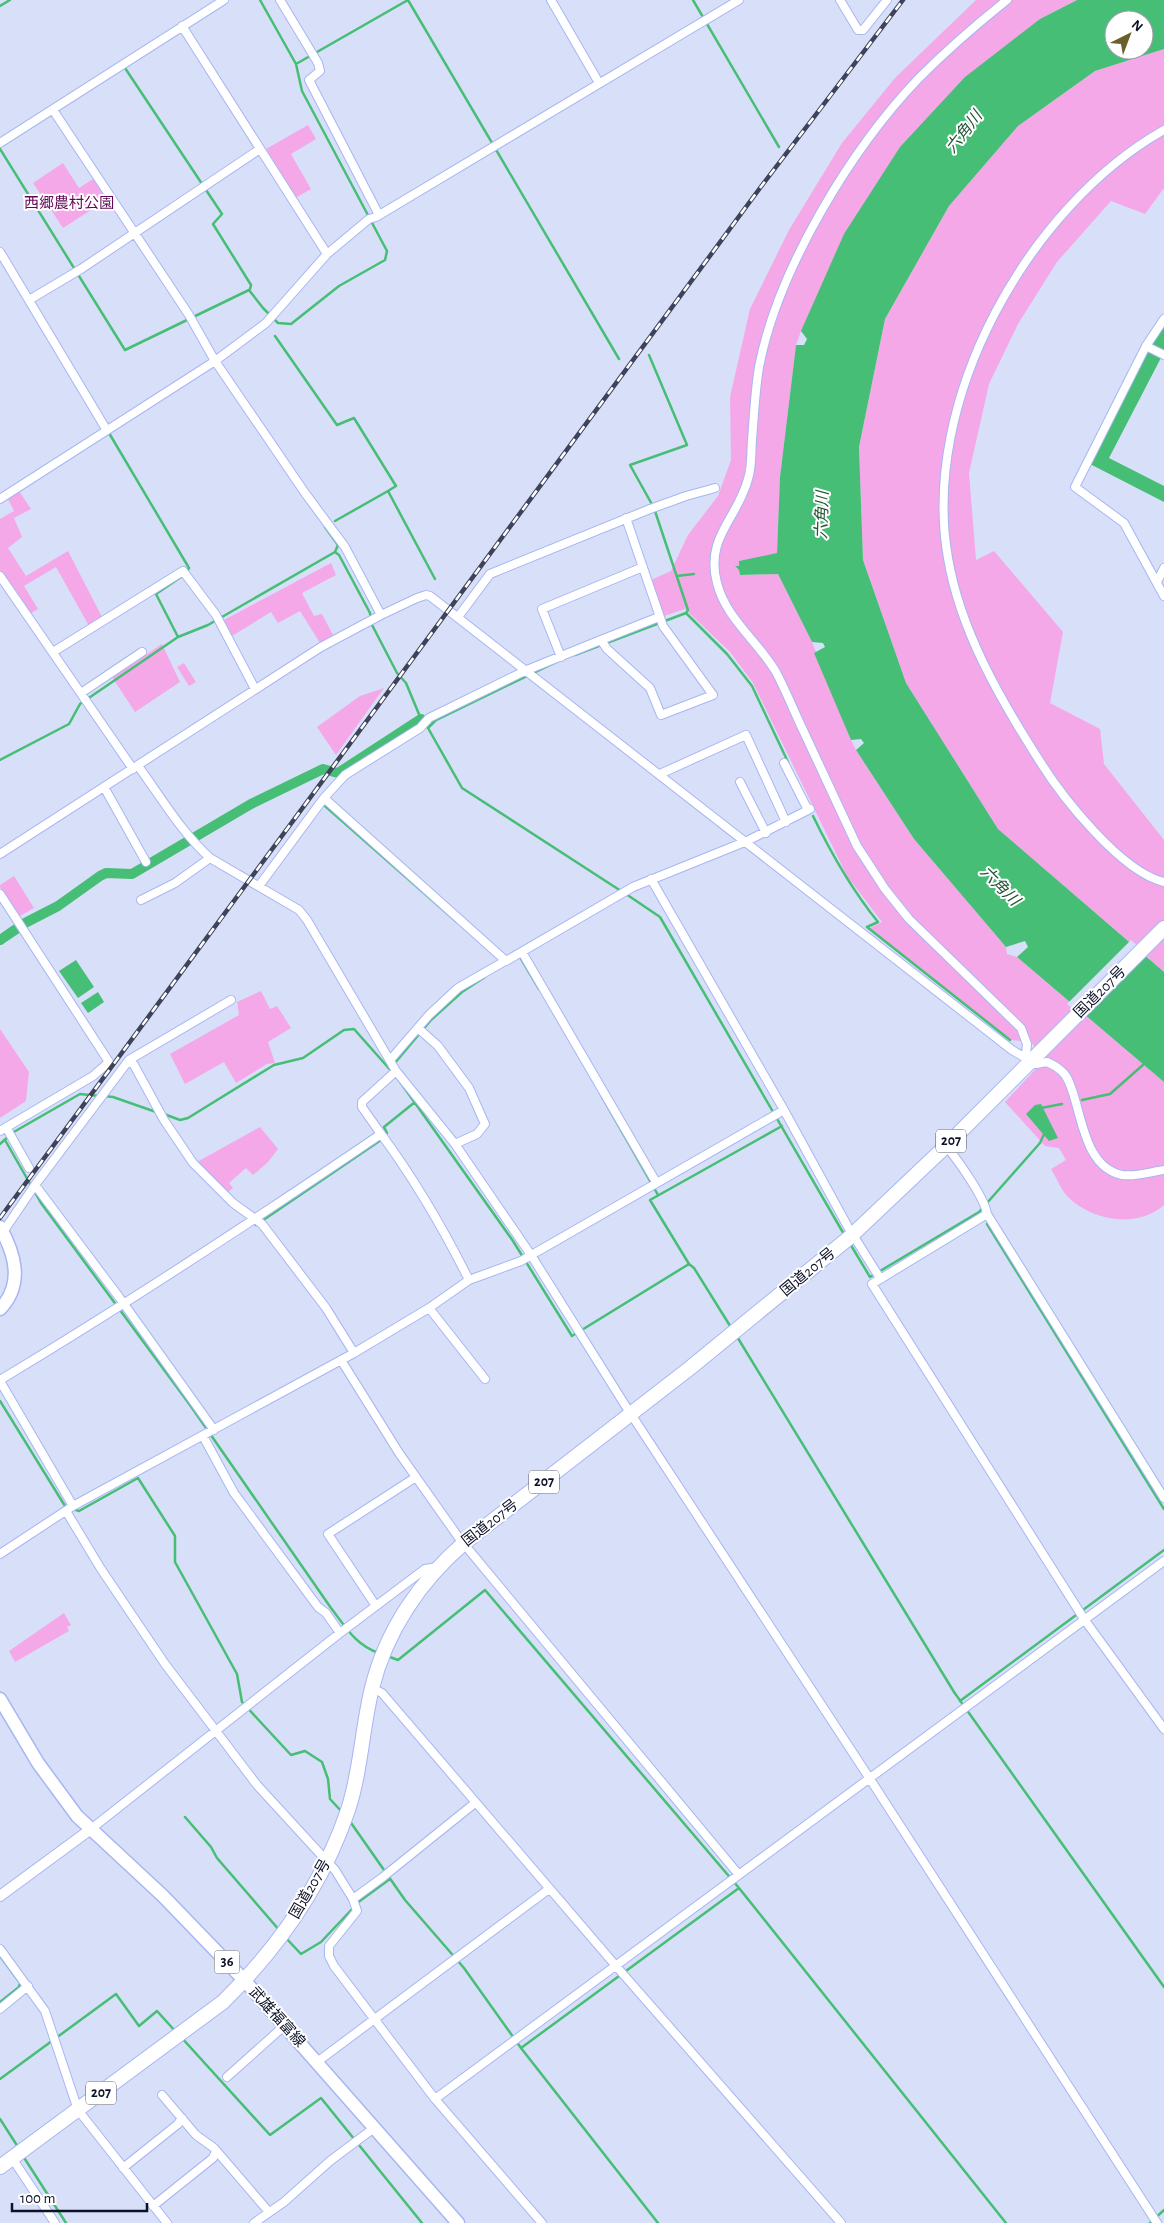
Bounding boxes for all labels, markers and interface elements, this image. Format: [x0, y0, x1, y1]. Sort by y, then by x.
north arrow [1104, 10, 1154, 60]
text: N [1129, 18, 1145, 35]
water label: 六角川 [942, 106, 986, 156]
park label: 西郷農村公園 [24, 194, 114, 211]
water label: 六角川 [812, 489, 831, 539]
water label: 六角川 [977, 863, 1025, 910]
street label: 国道207号 [1071, 963, 1129, 1021]
road number: 207 [936, 1130, 966, 1152]
street label: 国道207号 [777, 1244, 838, 1299]
road number: 207 [529, 1470, 559, 1494]
street label: 国道207号 [459, 1496, 521, 1549]
street label: 国道207号 [286, 1856, 333, 1921]
road number: 36 [214, 1950, 240, 1974]
street label: 武雄福富線 [246, 1983, 308, 2050]
road number: 207 [86, 2082, 116, 2104]
scale bar [12, 2180, 148, 2212]
text: 100 m [20, 2191, 55, 2206]

